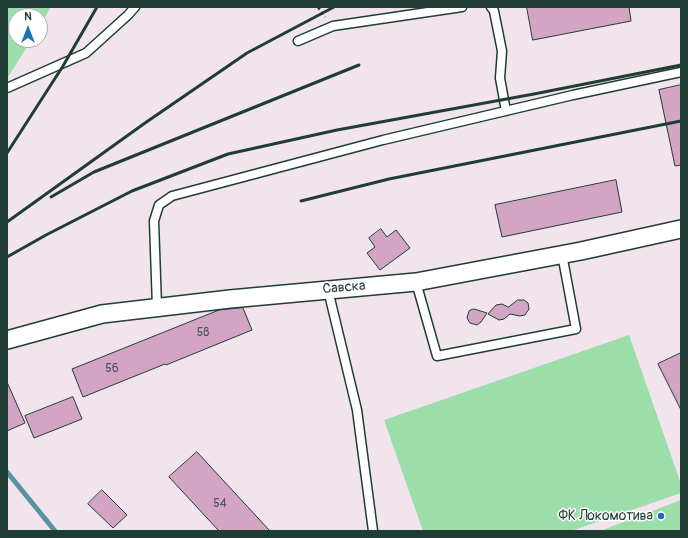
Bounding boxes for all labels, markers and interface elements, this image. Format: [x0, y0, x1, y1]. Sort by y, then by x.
north arrow [8, 8, 48, 48]
text: N [24, 10, 32, 23]
street label: Савска [322, 278, 366, 298]
house number: 58 [197, 326, 209, 340]
house number: 56 [105, 362, 119, 376]
house number: 54 [213, 497, 227, 511]
place label: ФК Локомотива [558, 508, 653, 524]
marker: ФК Локомотива [656, 511, 666, 521]

